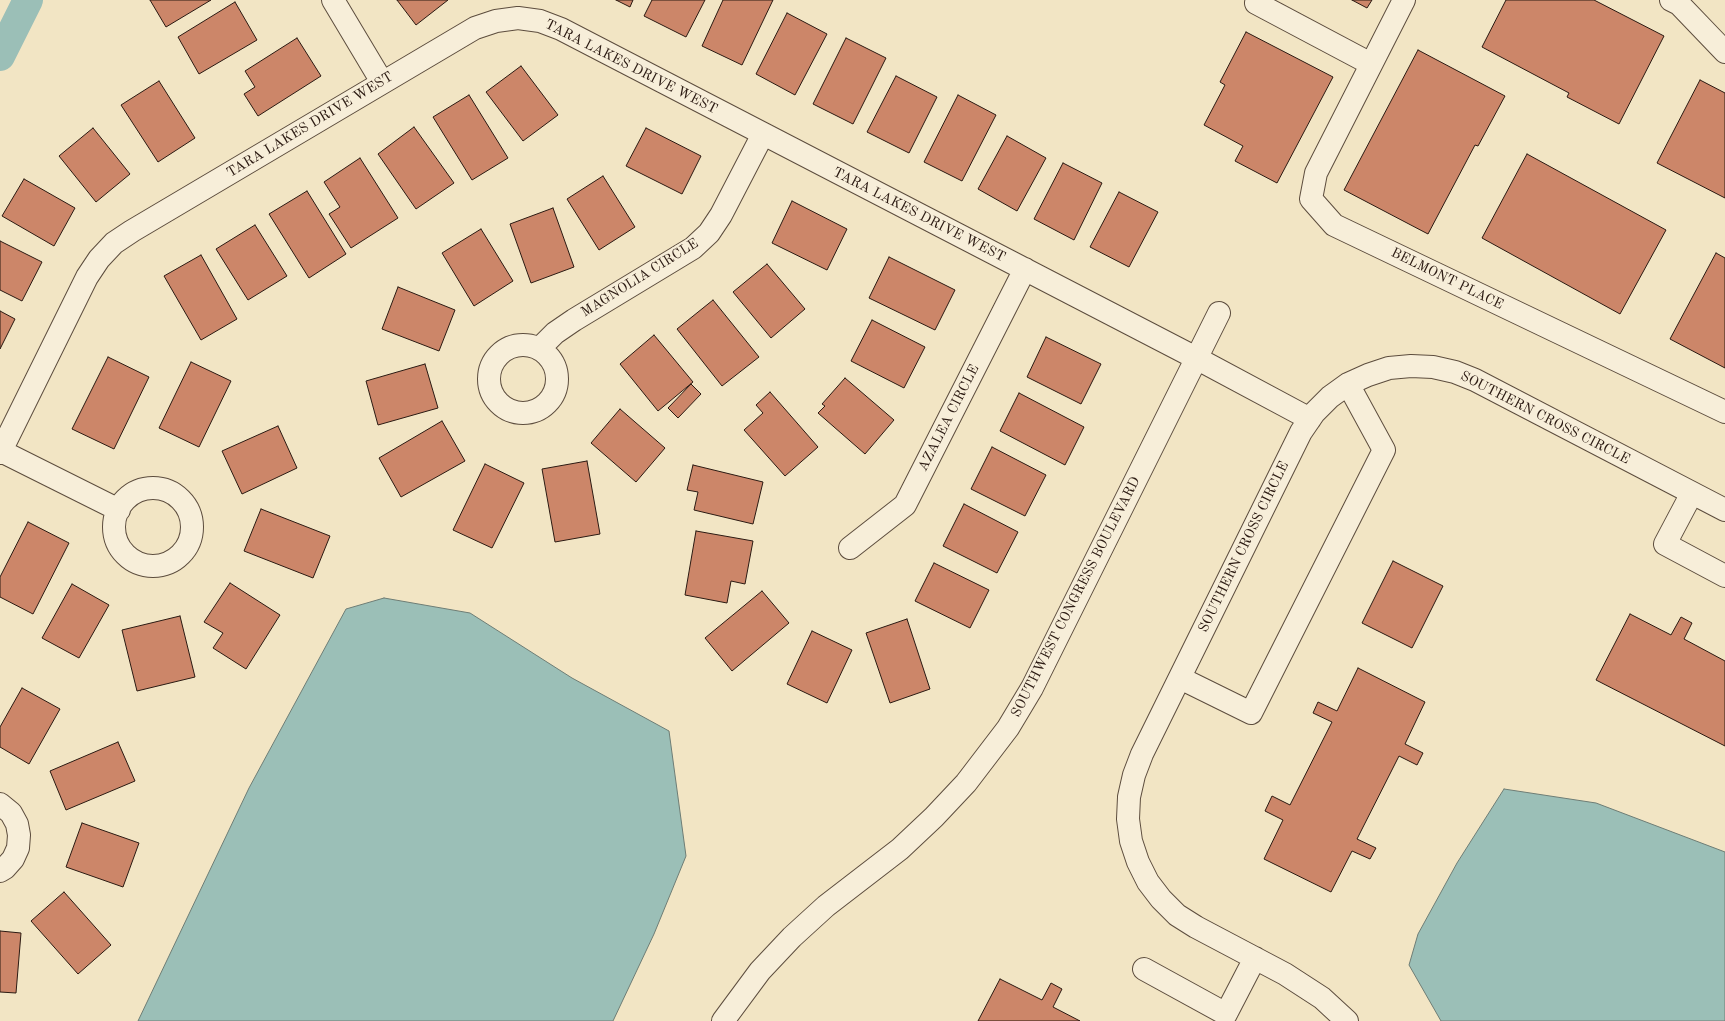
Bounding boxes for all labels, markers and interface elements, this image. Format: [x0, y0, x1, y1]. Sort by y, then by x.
street label: TARA LAKES DRIVE WEST [542, 16, 720, 118]
street label: TARA LAKES DRIVE WEST [224, 69, 396, 181]
street label: TARA LAKES DRIVE WEST [830, 164, 1008, 266]
street label: MAGNOLIA CIRCLE [578, 235, 702, 321]
street label: BELMONT PLACE [1388, 245, 1506, 313]
street label: AZALEA CIRCLE [915, 362, 983, 474]
street label: SOUTHERN CROSS CIRCLE [1457, 368, 1633, 468]
street label: SOUTHERN CROSS CIRCLE [1195, 459, 1293, 635]
street label: SOUTHWEST CONGRESS BOULEVARD [1008, 474, 1144, 720]

